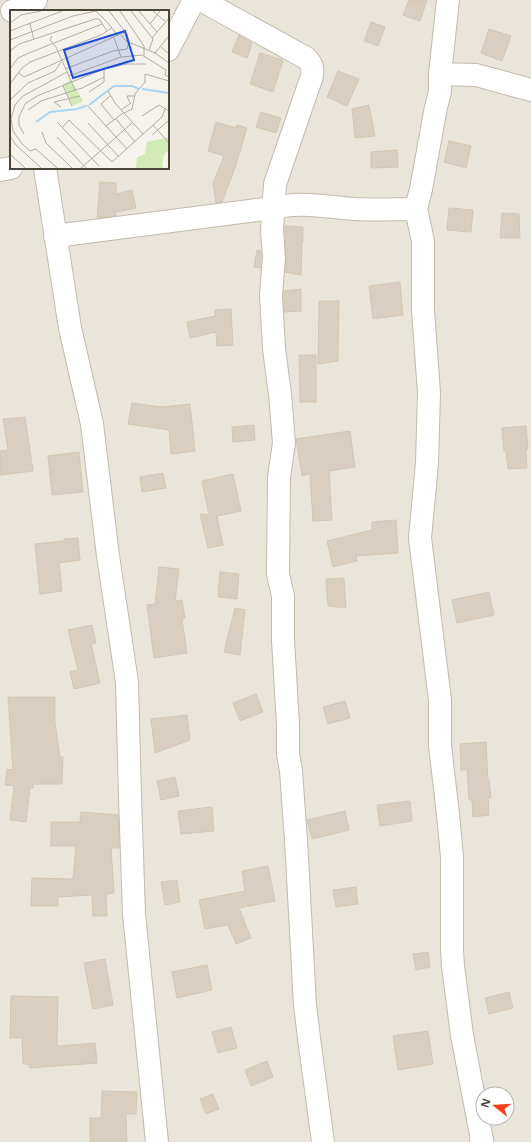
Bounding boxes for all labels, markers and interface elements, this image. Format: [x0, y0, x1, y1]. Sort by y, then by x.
inset map [10, 10, 169, 169]
north arrow [475, 1086, 515, 1126]
text: N [476, 1096, 493, 1109]

